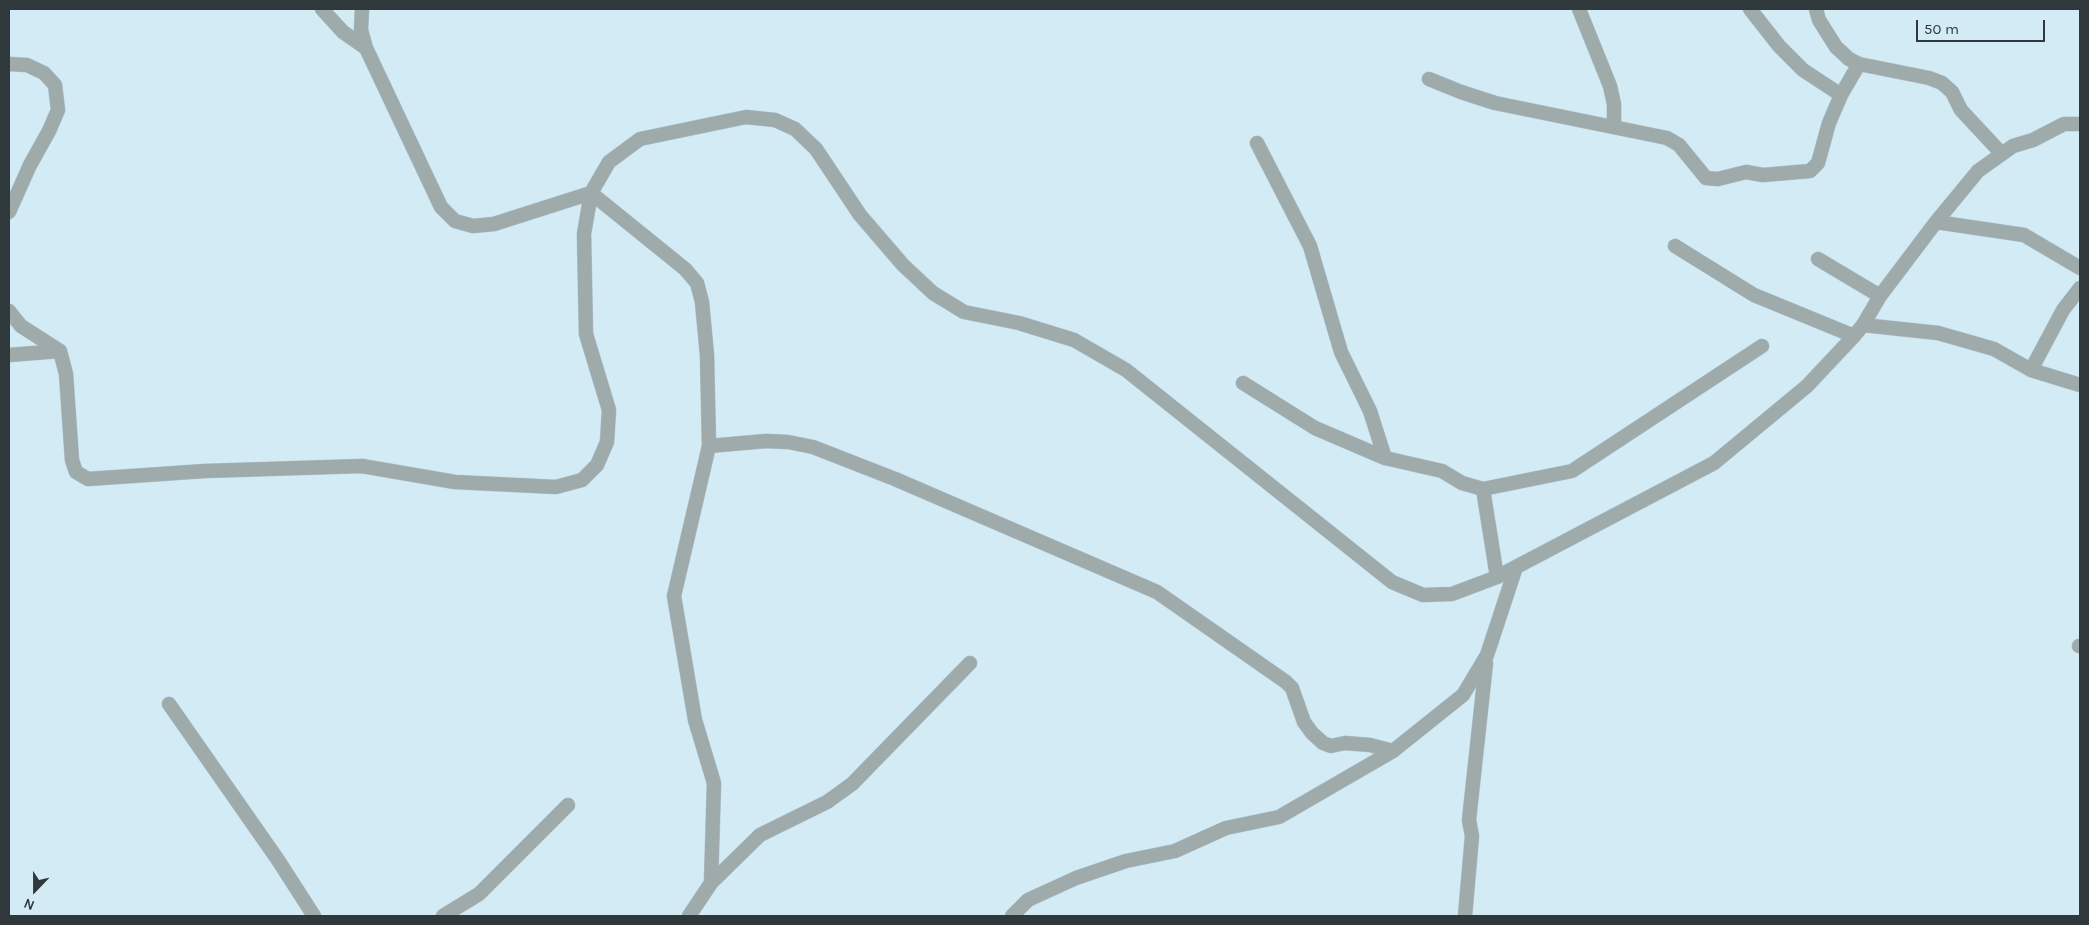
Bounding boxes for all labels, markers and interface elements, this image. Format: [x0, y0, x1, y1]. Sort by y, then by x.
scale bar [1919, 10, 2048, 42]
text: 50 m [1924, 20, 1959, 38]
north arrow [10, 865, 60, 915]
text: N [21, 895, 37, 914]

